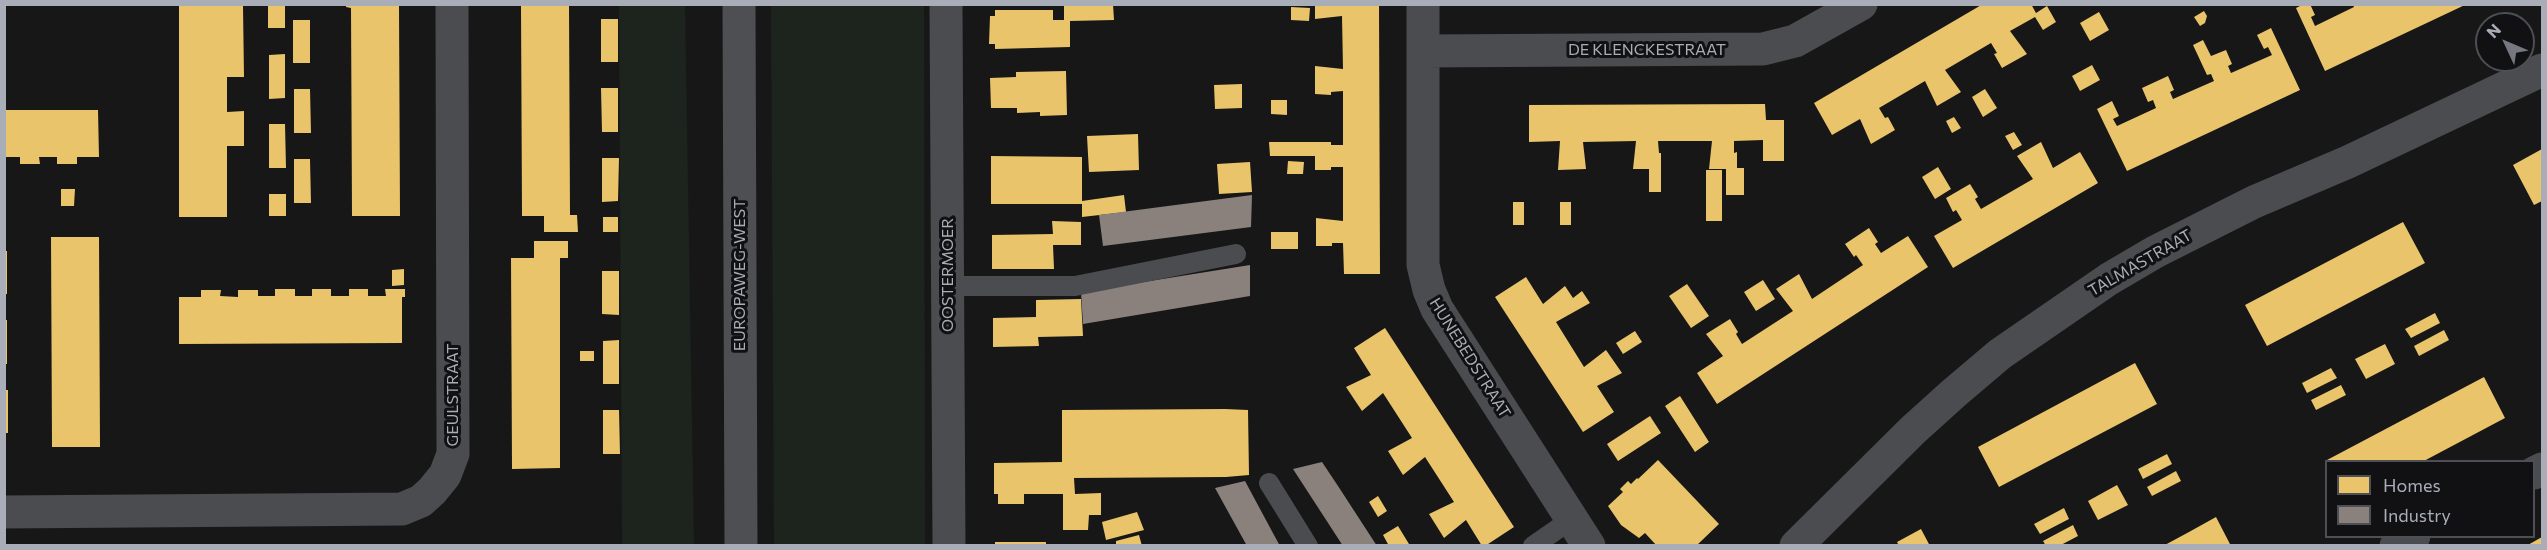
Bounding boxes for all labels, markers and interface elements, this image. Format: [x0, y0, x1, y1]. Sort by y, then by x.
north arrow [2475, 12, 2535, 72]
text: N [2482, 20, 2504, 41]
street label: DE KLENCKESTRAAT [1568, 40, 1726, 60]
street label: EUROPAWEG-WEST [730, 199, 750, 351]
street label: OOSTERMOER [938, 218, 958, 332]
street label: TALMASTRAAT [2085, 226, 2195, 300]
street label: HUNEBEDSTRAAT [1425, 294, 1515, 422]
street label: GEULSTRAAT [443, 343, 463, 447]
legend [2325, 460, 2535, 538]
text: Homes [2383, 474, 2441, 496]
text: Industry [2383, 504, 2451, 526]

